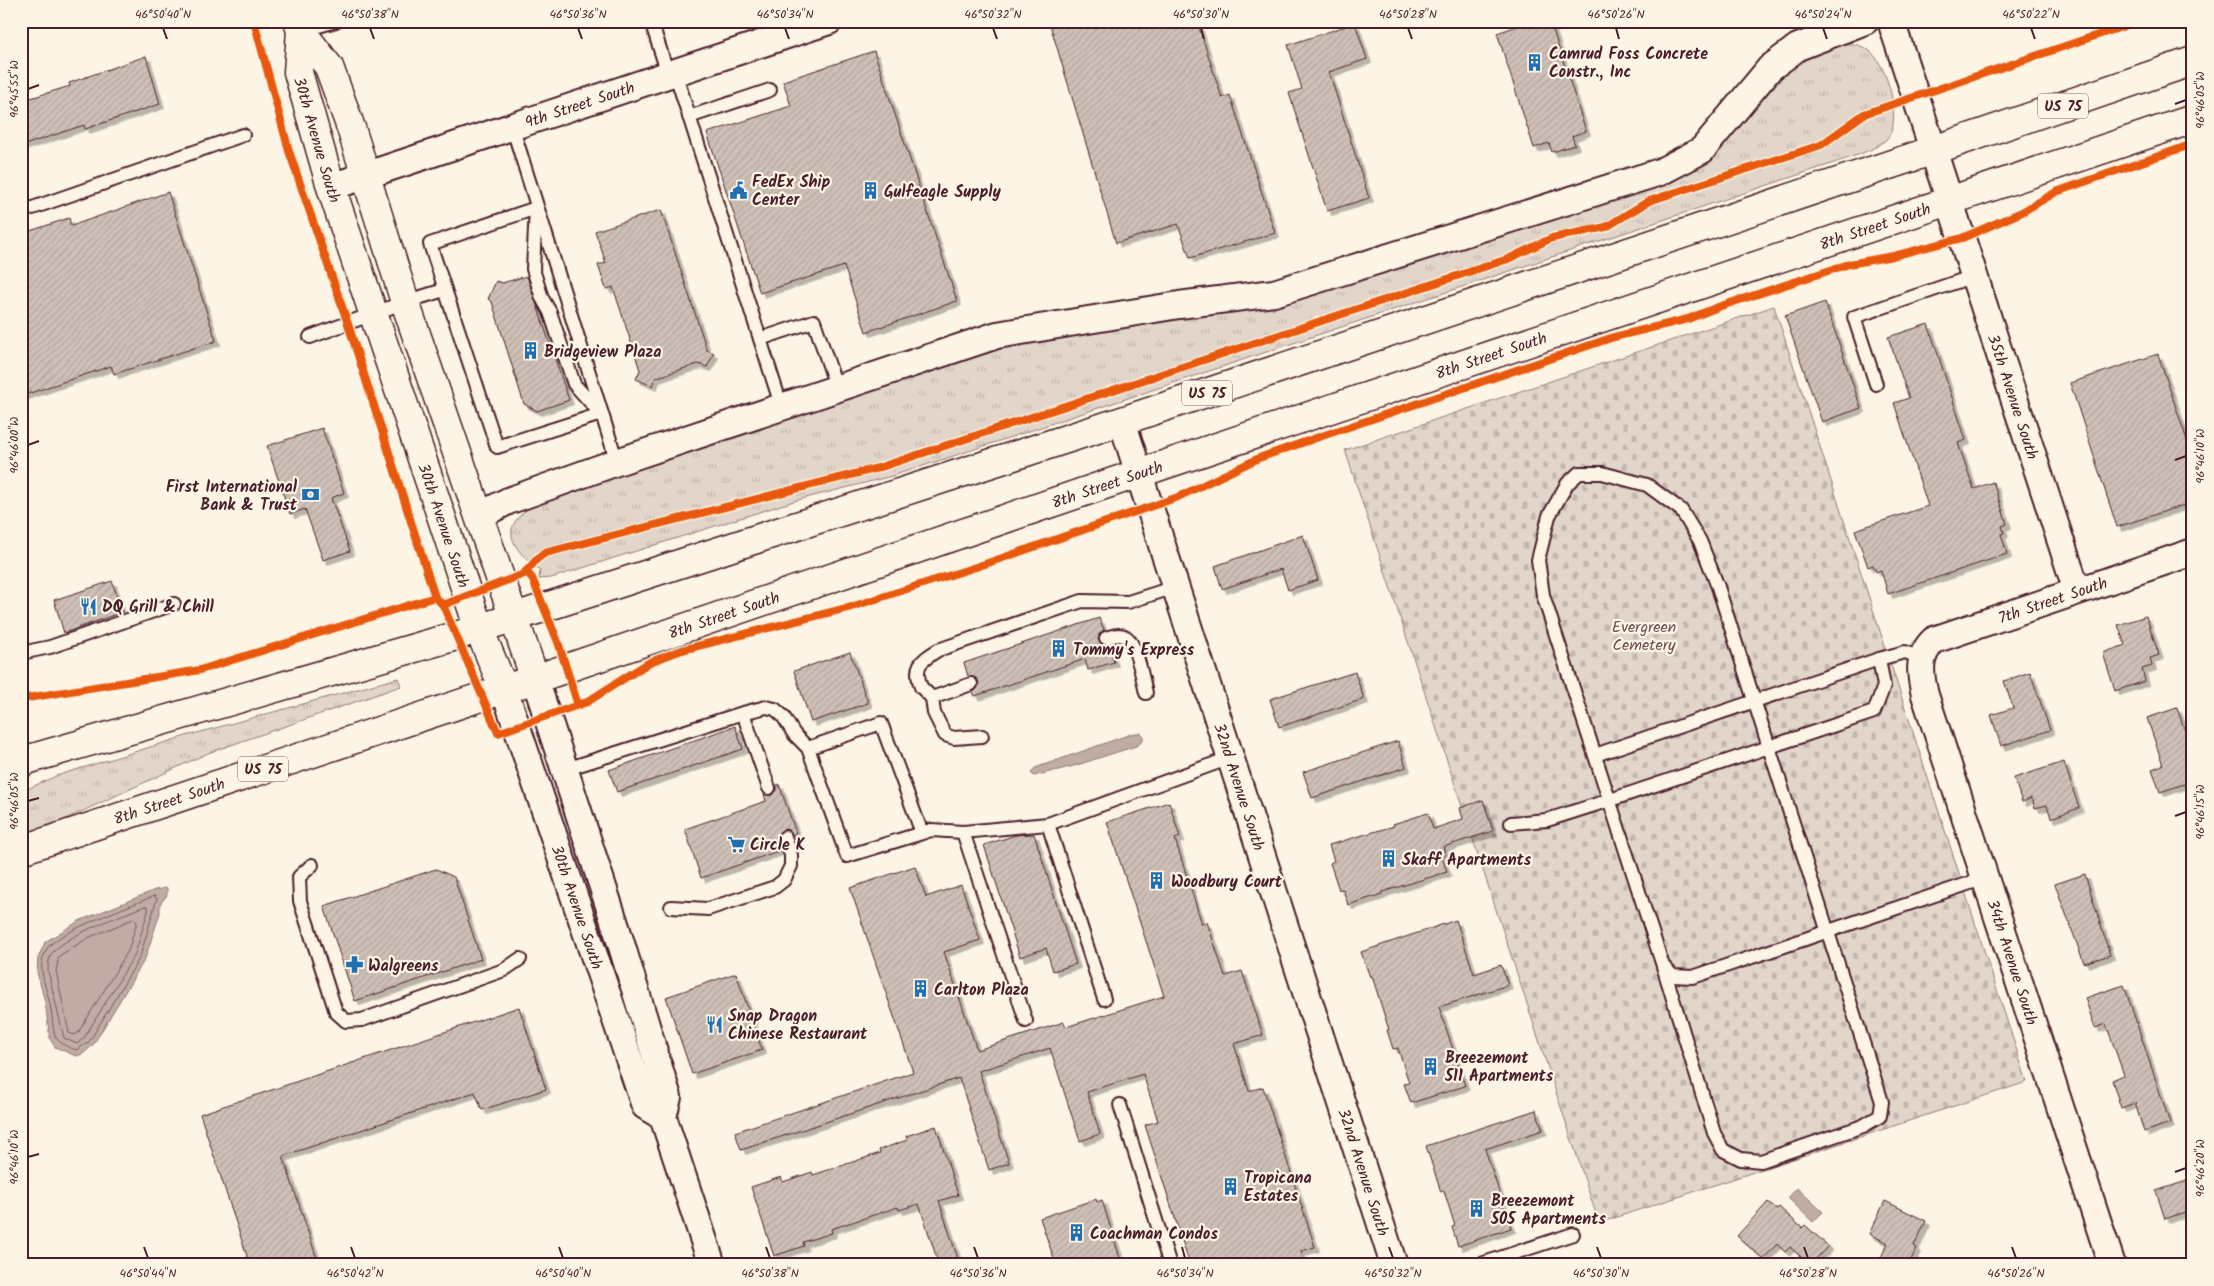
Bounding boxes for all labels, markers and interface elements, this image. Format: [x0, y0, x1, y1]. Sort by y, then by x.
text: 46°50'40"N [135, 5, 191, 24]
text: 46°50'38"N [341, 5, 399, 24]
text: 46°50'36"N [549, 5, 607, 24]
text: 46°50'34"N [756, 5, 814, 24]
text: 46°50'32"N [964, 5, 1022, 24]
text: 46°50'30"N [1173, 5, 1229, 24]
text: 46°50'28"N [1379, 5, 1437, 24]
text: 46°50'26"N [1587, 5, 1645, 24]
text: 46°50'24"N [1794, 5, 1852, 24]
text: 46°50'22"N [2002, 5, 2060, 24]
place label: Camrud Foss Concrete Constr., Inc [1549, 42, 1708, 85]
building icon: Camrud Foss Concrete Constr., Inc [1525, 52, 1545, 72]
text: 96°45'55"W [5, 60, 24, 118]
text: 96°46'05"W [2191, 71, 2210, 129]
street label: 30th Avenue South [286, 74, 346, 207]
street label: 9th Street South [522, 76, 638, 135]
road number: US 75 [2038, 94, 2088, 118]
place label: FedEx Ship Center [752, 170, 831, 213]
public building icon: FedEx Ship Center [728, 180, 748, 200]
place label: Gulfeagle Supply [884, 180, 1002, 205]
building icon: Gulfeagle Supply [860, 181, 880, 201]
street label: 8th Street South [1816, 197, 1934, 258]
street label: 8th Street South [1432, 326, 1550, 387]
street label: 35th Avenue South [1980, 331, 2044, 463]
place label: Bridgeview Plaza [544, 340, 661, 365]
building icon: Bridgeview Plaza [520, 341, 540, 361]
road number: US 75 [1182, 380, 1232, 406]
text: 96°46'00"W [5, 417, 24, 473]
text: 96°46'10"W [2191, 429, 2210, 483]
street label: 8th Street South [1048, 455, 1166, 516]
street label: 30th Avenue South [410, 460, 475, 592]
place label: First International Bank & Trust [166, 475, 298, 518]
bank icon: First International Bank & Trust [301, 485, 321, 505]
street label: 7th Street South [1995, 571, 2111, 631]
street label: 8th Street South [665, 586, 783, 647]
place label: DQ Grill & Chill [102, 595, 215, 620]
restaurant icon: DQ Grill & Chill [78, 596, 98, 616]
park label: Evergreen Cemetery [1612, 615, 1676, 658]
place label: Tommy's Express [1073, 638, 1195, 663]
building icon: Tommy's Express [1049, 639, 1069, 659]
street label: 32nd Avenue South [1206, 720, 1271, 854]
road number: US 75 [238, 756, 288, 782]
text: 96°46'05"W [5, 772, 24, 830]
street label: 8th Street South [110, 772, 229, 832]
text: 96°46'15"W [2191, 784, 2210, 840]
place label: Circle K [750, 833, 806, 858]
supermarket icon: Circle K [726, 834, 746, 854]
street label: 30th Avenue South [544, 842, 609, 973]
place label: Skaff Apartments [1402, 848, 1532, 873]
building icon: Skaff Apartments [1378, 849, 1398, 869]
place label: Woodbury Court [1171, 870, 1283, 895]
building icon: Woodbury Court [1147, 871, 1167, 891]
street label: 34th Avenue South [1979, 896, 2044, 1029]
place label: Walgreens [368, 954, 439, 979]
pharmacy icon: Walgreens [344, 955, 364, 975]
place label: Carlton Plaza [934, 978, 1029, 1003]
building icon: Carlton Plaza [910, 979, 930, 999]
place label: Snap Dragon Chinese Restaurant [728, 1004, 868, 1047]
restaurant icon: Snap Dragon Chinese Restaurant [704, 1014, 724, 1034]
place label: Breezemont 511 Apartments [1444, 1046, 1554, 1089]
building icon: Breezemont 511 Apartments [1421, 1056, 1441, 1076]
street label: 32nd Avenue South [1330, 1105, 1395, 1240]
text: 96°46'10"W [5, 1130, 24, 1184]
text: 96°46'20"W [2191, 1139, 2210, 1197]
place label: Tropicana Estates [1244, 1166, 1312, 1209]
building icon: Tropicana Estates [1220, 1176, 1240, 1196]
place label: Breezemont 505 Apartments [1490, 1189, 1606, 1232]
building icon: Breezemont 505 Apartments [1467, 1199, 1487, 1219]
place label: Coachman Condos [1090, 1222, 1218, 1247]
building icon: Coachman Condos [1066, 1223, 1086, 1243]
text: 46°50'44"N [120, 1264, 176, 1283]
text: 46°50'42"N [326, 1264, 384, 1283]
text: 46°50'40"N [535, 1264, 591, 1283]
text: 46°50'38"N [741, 1264, 799, 1283]
text: 46°50'36"N [949, 1264, 1007, 1283]
text: 46°50'34"N [1156, 1264, 1214, 1283]
text: 46°50'32"N [1364, 1264, 1422, 1283]
text: 46°50'30"N [1573, 1264, 1629, 1283]
text: 46°50'28"N [1779, 1264, 1837, 1283]
text: 46°50'26"N [1987, 1264, 2045, 1283]

